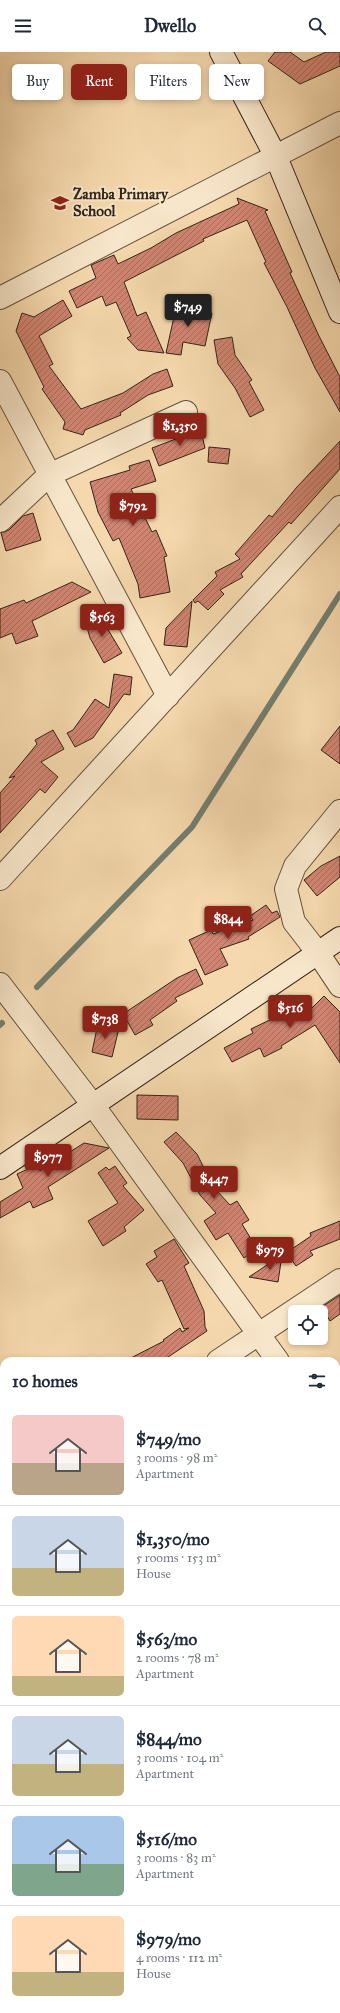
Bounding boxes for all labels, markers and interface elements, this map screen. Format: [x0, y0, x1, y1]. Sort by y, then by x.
icon: menu [12, 15, 34, 37]
text: Dwello [144, 15, 196, 37]
icon: search [306, 15, 328, 37]
chip: Buy [12, 64, 63, 100]
chip: Rent [71, 64, 127, 100]
chip: Filters [135, 64, 201, 100]
chip: New [209, 64, 264, 100]
place label: Zamba Primary School [73, 185, 169, 220]
school or university icon: Zamba Primary School [50, 193, 70, 213]
pin: $749 [164, 294, 212, 328]
text: $749 [174, 299, 202, 315]
pin: $1,350 [147, 413, 213, 447]
text: $1,350 [162, 418, 198, 434]
pin: $792 [109, 493, 157, 527]
text: $792 [119, 498, 147, 514]
pin: $563 [78, 604, 126, 638]
text: $563 [89, 609, 115, 625]
pin: $844 [204, 906, 252, 940]
text: $844 [213, 911, 243, 927]
pin: $516 [266, 995, 314, 1029]
text: $516 [277, 1000, 303, 1016]
pin: $738 [81, 1006, 129, 1040]
text: $738 [92, 1011, 118, 1027]
pin: $977 [24, 1144, 72, 1178]
text: $977 [34, 1149, 62, 1165]
pin: $447 [190, 1166, 238, 1200]
text: $447 [200, 1171, 228, 1187]
pin: $979 [246, 1237, 294, 1271]
text: $979 [256, 1242, 284, 1258]
map controls [288, 1305, 328, 1345]
button: locate [288, 1305, 328, 1345]
icon: filters [306, 1370, 328, 1392]
text: 10 homes [12, 1371, 78, 1392]
text: $749/mo [136, 1429, 201, 1450]
icon: home [44, 1431, 92, 1479]
text: 3 rooms · 98 m² [136, 1450, 218, 1466]
text: Apartment [136, 1466, 194, 1482]
text: $1,350/mo [136, 1529, 209, 1550]
icon: home [44, 1532, 92, 1580]
text: 5 rooms · 153 m² [136, 1550, 221, 1566]
text: House [136, 1566, 171, 1582]
text: $563/mo [136, 1629, 197, 1650]
icon: home [44, 1632, 92, 1680]
text: 2 rooms · 78 m² [136, 1650, 219, 1666]
text: Apartment [136, 1666, 194, 1682]
text: $844/mo [136, 1729, 202, 1750]
icon: home [44, 1732, 92, 1780]
text: 3 rooms · 104 m² [136, 1750, 224, 1766]
text: Apartment [136, 1766, 194, 1782]
text: $516/mo [136, 1829, 197, 1850]
icon: home [44, 1832, 92, 1880]
text: 3 rooms · 83 m² [136, 1850, 216, 1866]
text: Apartment [136, 1866, 194, 1882]
text: $979/mo [136, 1929, 201, 1950]
icon: home [44, 1932, 92, 1980]
text: 4 rooms · 112 m² [136, 1950, 222, 1966]
text: House [136, 1966, 171, 1982]

